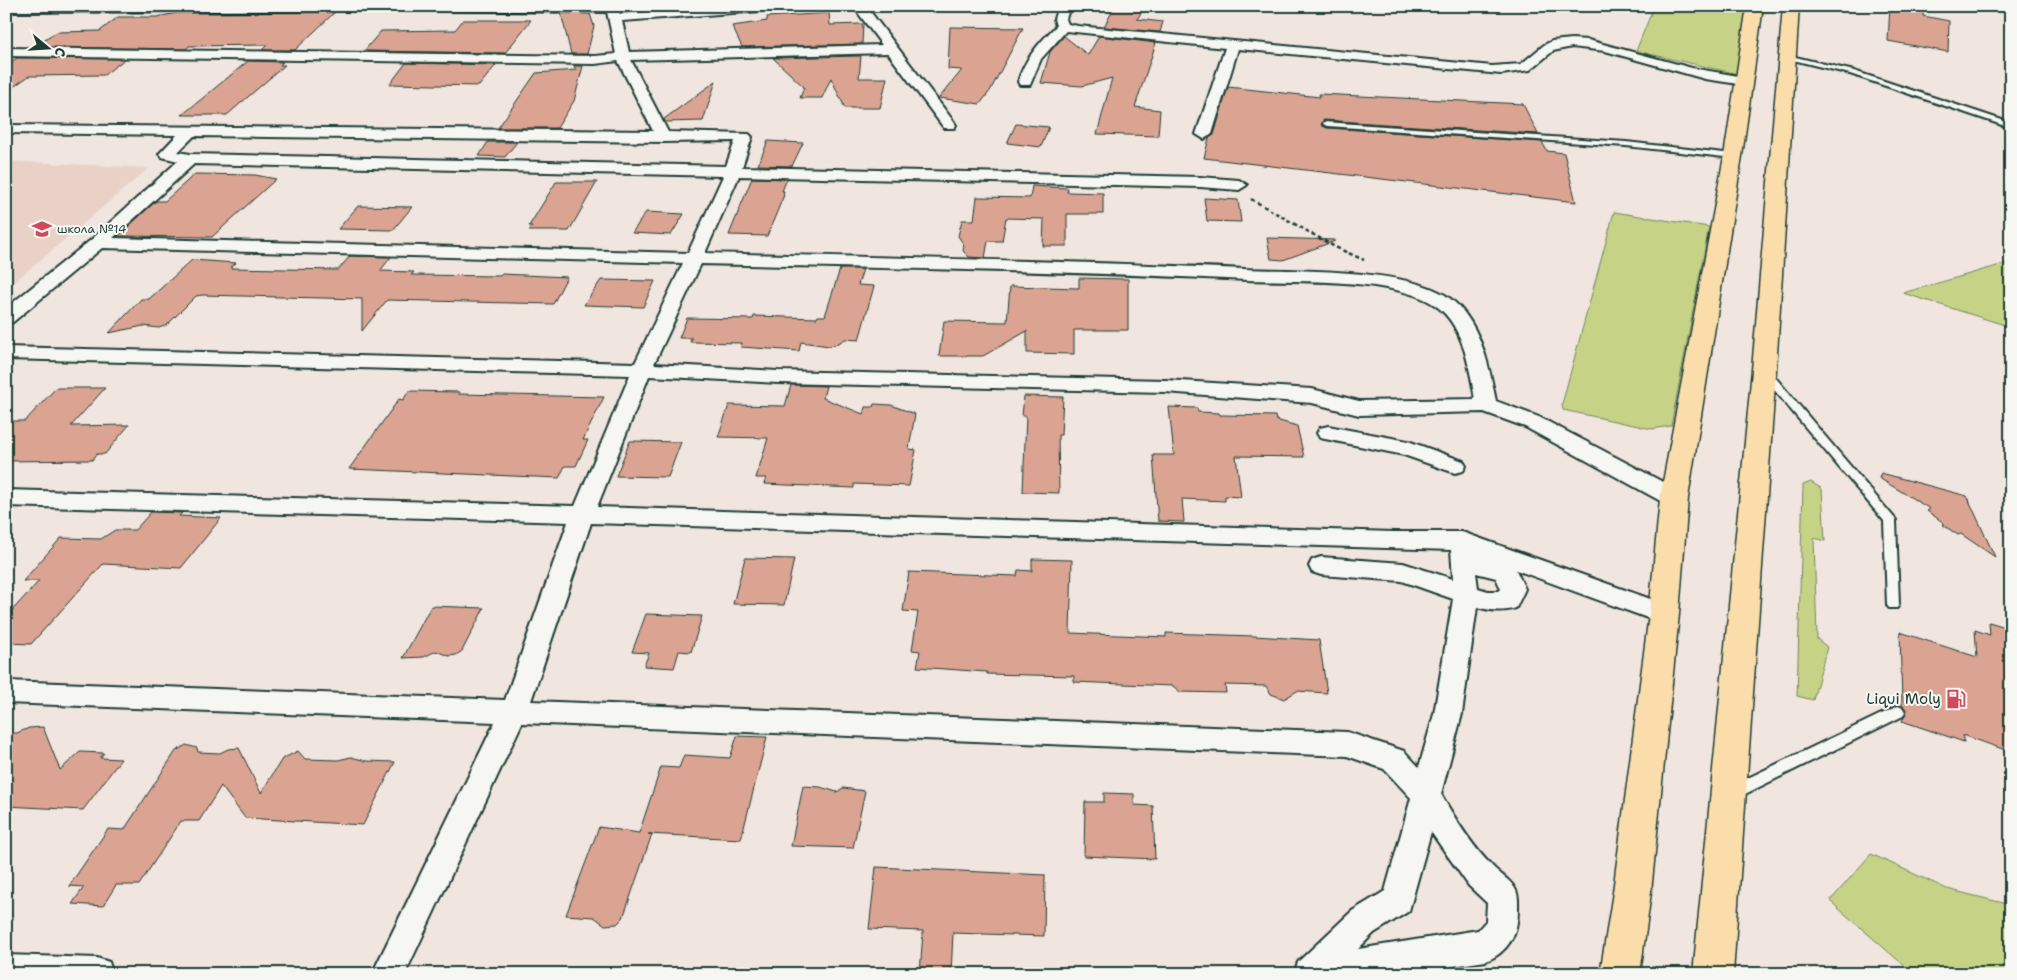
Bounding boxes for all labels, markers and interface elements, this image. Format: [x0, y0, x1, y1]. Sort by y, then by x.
north arrow [22, 22, 72, 72]
text: С [50, 45, 70, 59]
school or university icon: школа №14 [31, 218, 53, 240]
place label: школа №14 [57, 221, 126, 237]
fuel station icon: Liqui Moly [1945, 688, 1967, 710]
place label: Liqui Moly [1866, 689, 1941, 709]

